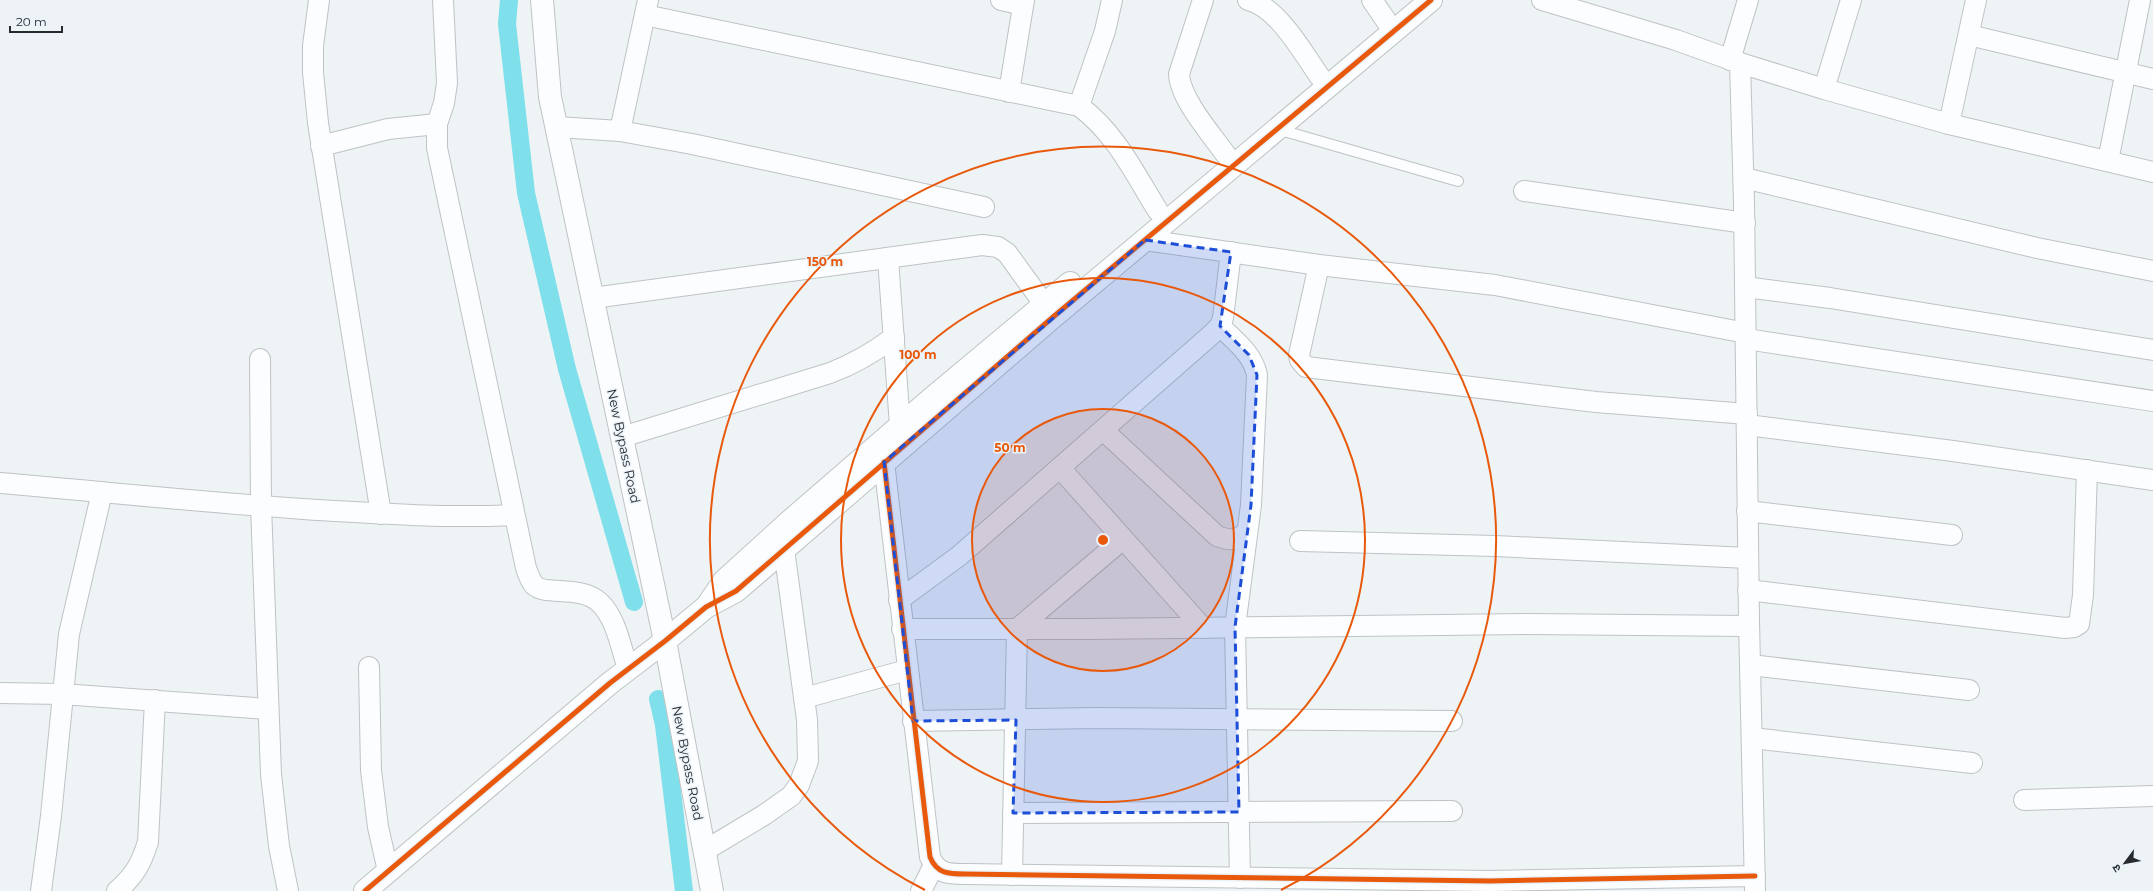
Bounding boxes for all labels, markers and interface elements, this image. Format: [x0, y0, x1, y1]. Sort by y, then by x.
scale bar [10, 8, 62, 34]
text: 20 m [16, 14, 47, 29]
text: 150 m [807, 254, 843, 269]
text: 100 m [900, 347, 936, 362]
street label: New Bypass Road [604, 387, 644, 505]
text: 50 m [994, 440, 1026, 455]
centre of rings [1096, 533, 1110, 547]
street label: New Bypass Road [669, 704, 707, 822]
north arrow [2105, 843, 2145, 883]
text: उ [2109, 861, 2124, 875]

